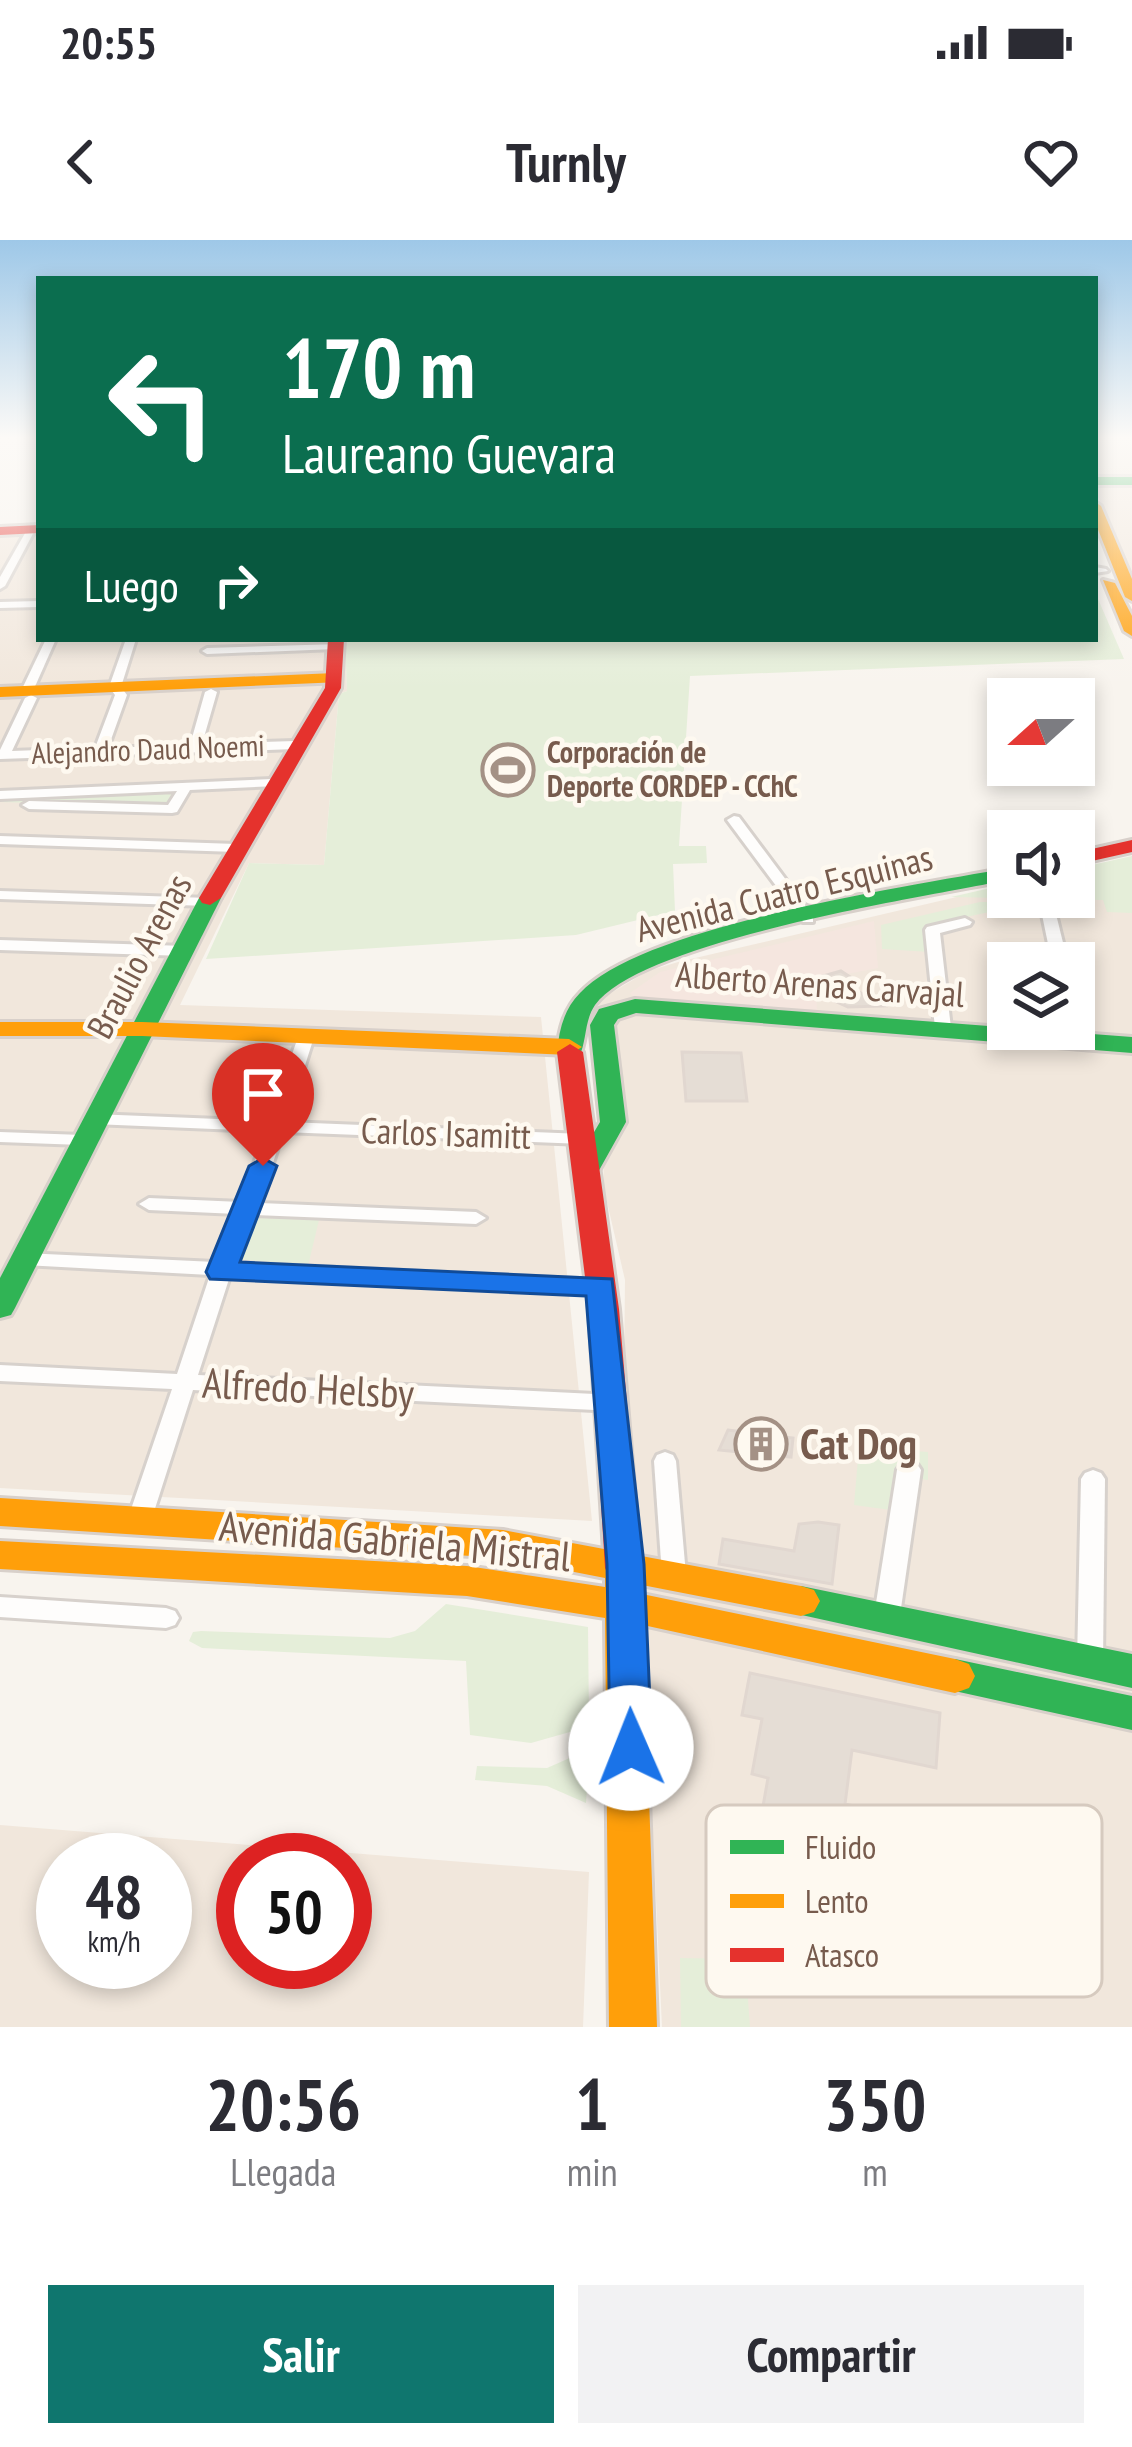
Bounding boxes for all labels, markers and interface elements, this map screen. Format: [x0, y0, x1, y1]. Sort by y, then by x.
text: 20:55 [60, 13, 157, 71]
text: Turnly [506, 127, 626, 197]
icon: back [48, 129, 114, 195]
icon: heart [1018, 129, 1084, 195]
text: 170 m [282, 312, 475, 421]
icon: left [84, 324, 240, 480]
text: Laureano Guevara [282, 418, 616, 488]
icon: right [203, 552, 269, 618]
text: Luego [84, 556, 179, 614]
north arrow [987, 678, 1095, 786]
map controls [987, 678, 1095, 1050]
street label: Alejandro Daud Noemi [31, 725, 265, 772]
place label: Corporación de Deporte CORDEP - CChC [547, 732, 798, 805]
sports icon: Corporación de Deporte CORDEP - CChC [480, 742, 536, 798]
button: sound [987, 810, 1095, 918]
street label: Avenida Cuatro Esquinas [631, 833, 937, 952]
street label: Braulio Arenas [76, 866, 201, 1046]
button: layers [987, 942, 1095, 1050]
street label: Alberto Arenas Carvajal [674, 950, 967, 1017]
pin [212, 1043, 314, 1166]
icon: arrive [230, 1061, 296, 1127]
street label: Carlos Isamitt [360, 1106, 532, 1159]
street label: Alfredo Helsby [201, 1354, 416, 1421]
building icon: Cat Dog [733, 1416, 789, 1472]
place label: Cat Dog [800, 1416, 917, 1471]
street label: Avenida Gabriela Mistral [217, 1498, 573, 1583]
position arrow [568, 1685, 694, 1811]
legend [706, 1805, 1102, 1997]
text: Fluido [805, 1825, 876, 1868]
speed limit sign: 50 [216, 1833, 372, 1989]
text: 48 [85, 1857, 143, 1935]
text: Lento [805, 1879, 868, 1922]
text: km/h [87, 1921, 141, 1960]
text: Atasco [805, 1933, 879, 1976]
text: 20:56 [206, 2057, 361, 2150]
text: 1 [575, 2057, 609, 2150]
text: 350 [823, 2057, 926, 2150]
text: Llegada [230, 2146, 336, 2197]
text: min [567, 2146, 618, 2197]
text: m [862, 2146, 888, 2197]
button: Salir [48, 2285, 554, 2423]
button: Compartir [578, 2285, 1084, 2423]

